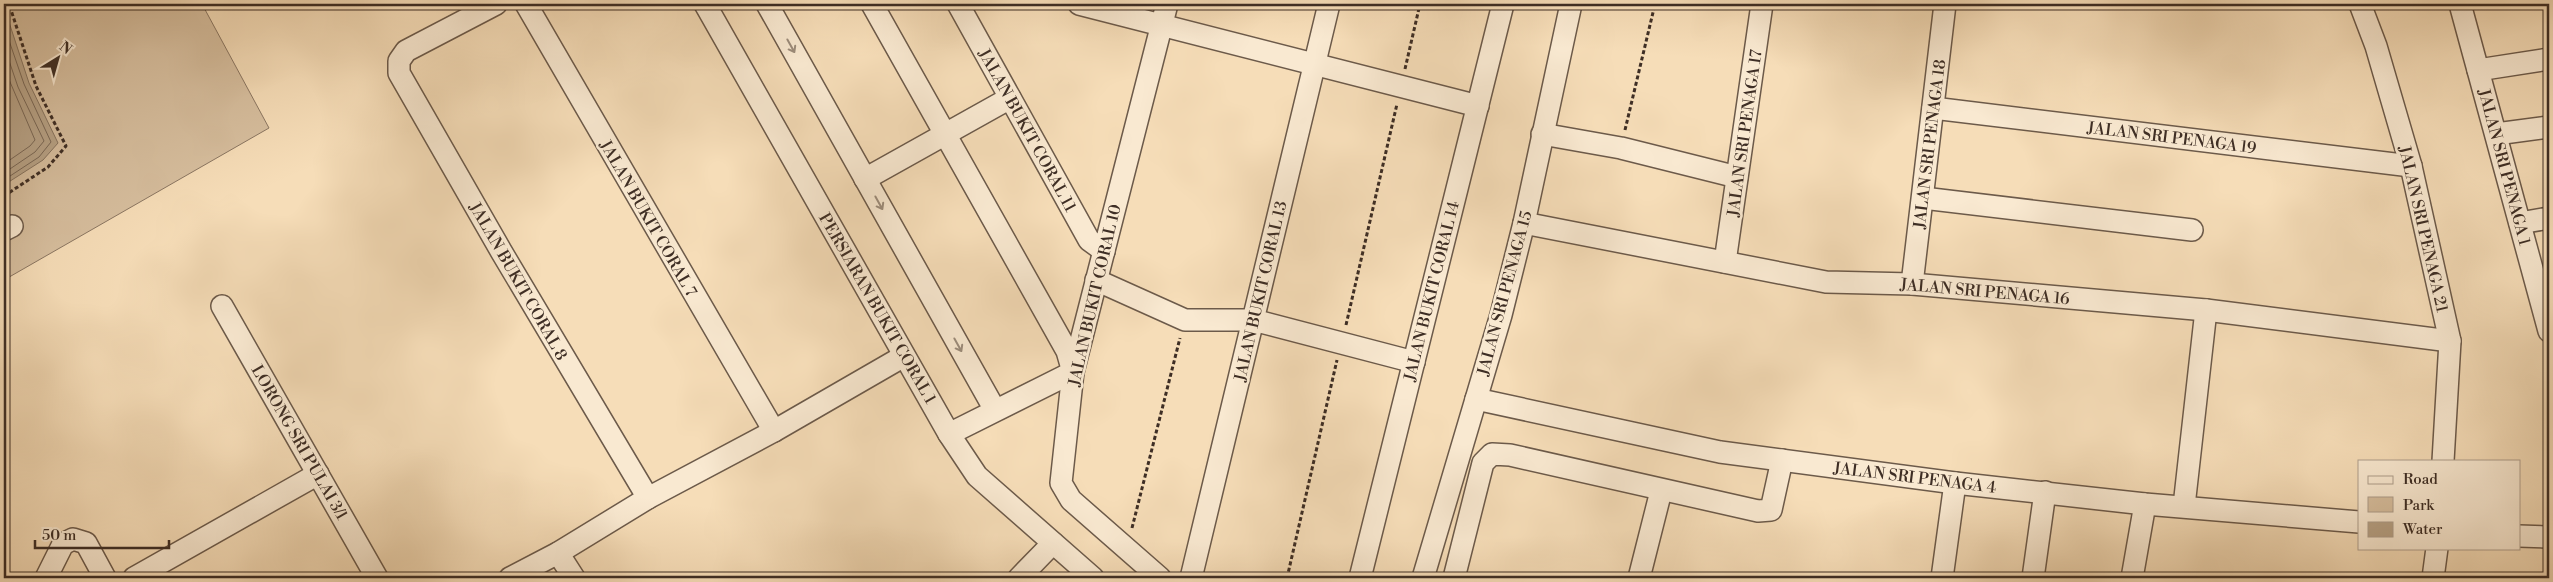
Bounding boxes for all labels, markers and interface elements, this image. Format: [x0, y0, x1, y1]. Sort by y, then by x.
north arrow [32, 32, 82, 82]
text: N [55, 38, 75, 59]
one-way arrow [786, 39, 796, 53]
street label: JALAN BUKIT CORAL 11 [973, 45, 1080, 216]
street label: JALAN SRI PENAGA 17 [1723, 48, 1767, 219]
street label: JALAN SRI PENAGA 18 [1910, 58, 1950, 231]
street label: JALAN SRI PENAGA 1 [2473, 86, 2535, 248]
street label: JALAN SRI PENAGA 19 [2085, 118, 2258, 158]
street label: JALAN BUKIT CORAL 7 [595, 136, 701, 300]
street label: JALAN SRI PENAGA 21 [2394, 143, 2452, 315]
one-way arrow [874, 196, 884, 210]
street label: JALAN BUKIT CORAL 8 [464, 198, 572, 364]
street label: JALAN BUKIT CORAL 13 [1230, 199, 1292, 384]
street label: JALAN BUKIT CORAL 14 [1400, 199, 1464, 384]
street label: JALAN BUKIT CORAL 10 [1064, 202, 1126, 389]
street label: JALAN SRI PENAGA 15 [1473, 208, 1537, 379]
street label: PERSIARAN BUKIT CORAL 1 [814, 209, 940, 408]
street label: JALAN SRI PENAGA 16 [1898, 275, 2071, 309]
one-way arrow [954, 337, 963, 352]
street label: LORONG SRI PULAI 3/1 [247, 361, 352, 524]
street label: JALAN SRI PENAGA 4 [1831, 458, 1998, 498]
legend [2358, 460, 2520, 550]
text: Road [2403, 470, 2438, 489]
text: Park [2403, 496, 2435, 515]
scale bar [35, 517, 169, 549]
text: Water [2402, 520, 2443, 539]
text: 50 m [42, 526, 76, 545]

